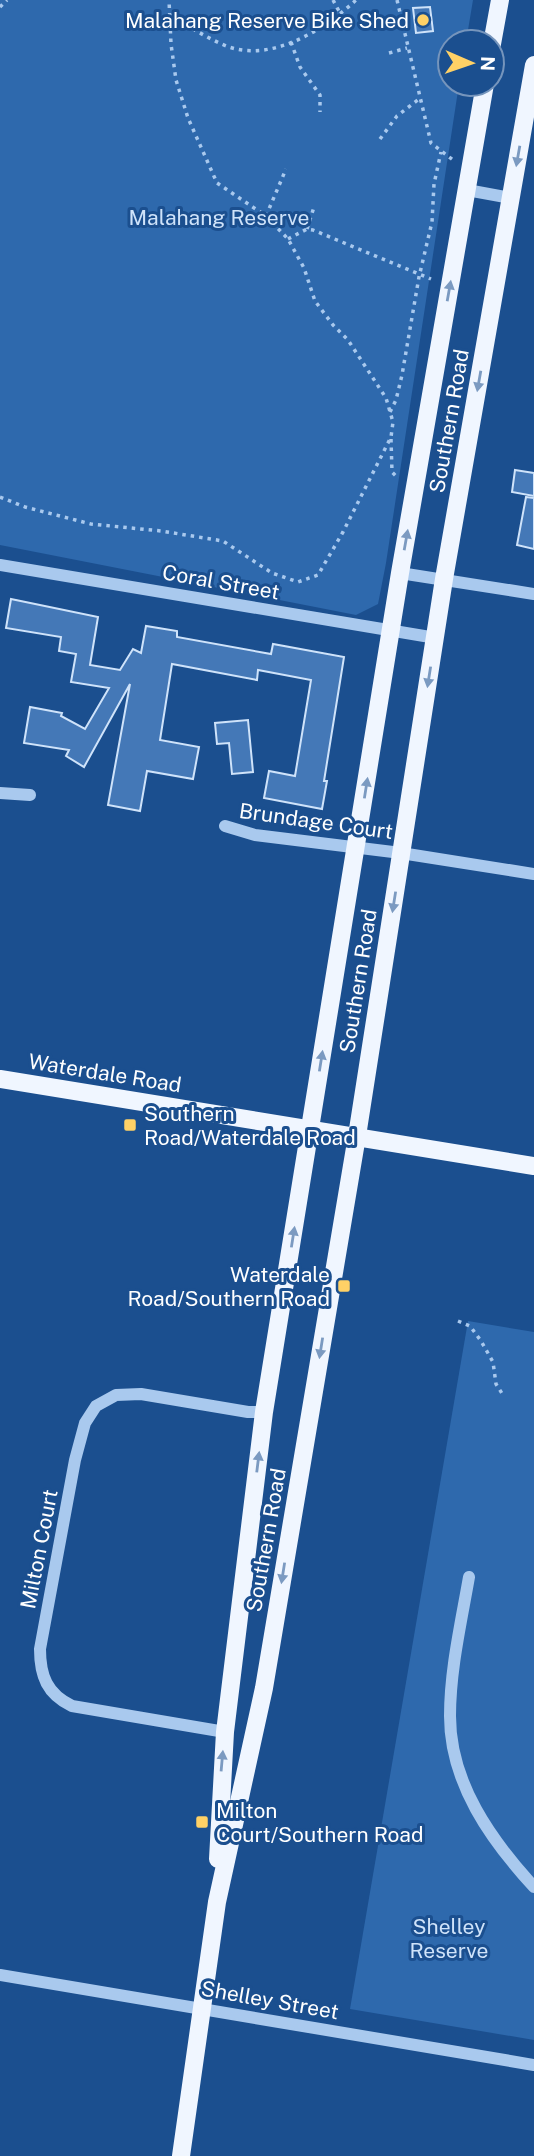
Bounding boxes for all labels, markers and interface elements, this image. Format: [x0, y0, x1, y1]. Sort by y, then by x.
place label: Malahang Reserve Bike Shed [125, 8, 409, 33]
marker: Malahang Reserve Bike Shed [415, 12, 431, 28]
north arrow [436, 28, 506, 98]
text: N [477, 56, 499, 71]
one-way arrow [512, 145, 523, 167]
park label: Malahang Reserve [129, 205, 309, 230]
one-way arrow [444, 280, 455, 302]
street label: Southern Road [424, 347, 474, 495]
one-way arrow [473, 370, 484, 392]
one-way arrow [401, 529, 412, 551]
street label: Coral Street [160, 559, 282, 605]
one-way arrow [423, 666, 434, 688]
one-way arrow [360, 777, 371, 799]
street label: Brundage Court [237, 798, 395, 844]
one-way arrow [388, 891, 399, 913]
street label: Southern Road [334, 907, 382, 1055]
street label: Waterdale Road [27, 1049, 183, 1097]
one-way arrow [316, 1050, 327, 1072]
place label: Southern Road/Waterdale Road [144, 1101, 356, 1150]
marker: Southern Road/Waterdale Road [122, 1117, 138, 1133]
one-way arrow [288, 1226, 299, 1248]
place label: Waterdale Road/Southern Road [127, 1262, 330, 1311]
marker: Waterdale Road/Southern Road [336, 1278, 352, 1294]
one-way arrow [315, 1337, 326, 1359]
one-way arrow [252, 1451, 263, 1473]
street label: Southern Road [241, 1466, 291, 1614]
street label: Milton Court [15, 1487, 63, 1611]
one-way arrow [277, 1562, 288, 1584]
one-way arrow [217, 1749, 228, 1771]
place label: Milton Court/Southern Road [216, 1798, 423, 1847]
marker: Milton Court/Southern Road [194, 1814, 210, 1830]
park label: Shelley Reserve [410, 1914, 488, 1963]
street label: Shelley Street [199, 1976, 341, 2024]

